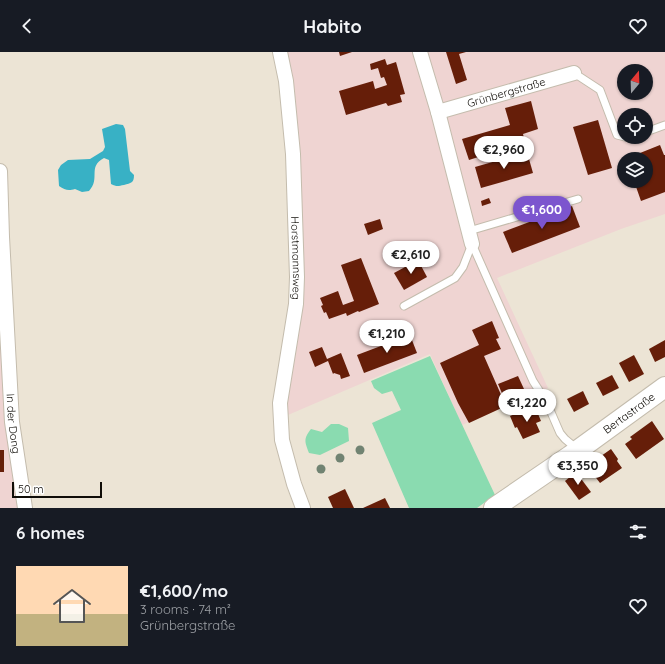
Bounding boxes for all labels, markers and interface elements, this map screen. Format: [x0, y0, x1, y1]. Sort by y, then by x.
icon: back [16, 15, 38, 37]
text: Habito [303, 15, 362, 38]
icon: heart [627, 15, 649, 37]
north arrow [617, 64, 653, 100]
map controls [617, 64, 653, 188]
street label: Grünbergstraße [465, 75, 547, 110]
button: locate [617, 108, 653, 144]
pin: €2,960 [471, 136, 537, 170]
text: €2,960 [483, 141, 525, 157]
button: layers [617, 152, 653, 188]
pin: €1,600 [509, 196, 575, 230]
text: €1,600 [522, 201, 562, 217]
street label: Horstmannsweg [288, 216, 304, 300]
pin: €2,610 [378, 241, 444, 275]
text: €2,610 [391, 246, 431, 262]
pin: €1,210 [354, 320, 420, 354]
text: €1,210 [368, 325, 406, 341]
pin: €1,220 [494, 389, 560, 423]
street label: Bertastraße [600, 390, 658, 437]
street label: In der Dong [3, 393, 24, 454]
text: €1,220 [507, 394, 547, 410]
pin: €3,350 [545, 452, 611, 486]
text: €3,350 [557, 457, 599, 473]
scale bar [12, 480, 102, 499]
text: 50 m [18, 482, 44, 496]
icon: filters [627, 521, 649, 543]
text: 6 homes [16, 522, 85, 543]
text: €1,600/mo [140, 580, 228, 601]
icon: home [48, 582, 96, 630]
icon: heart [627, 595, 649, 617]
text: 3 rooms · 74 m² [140, 601, 231, 617]
text: Grünbergstraße [140, 617, 235, 633]

